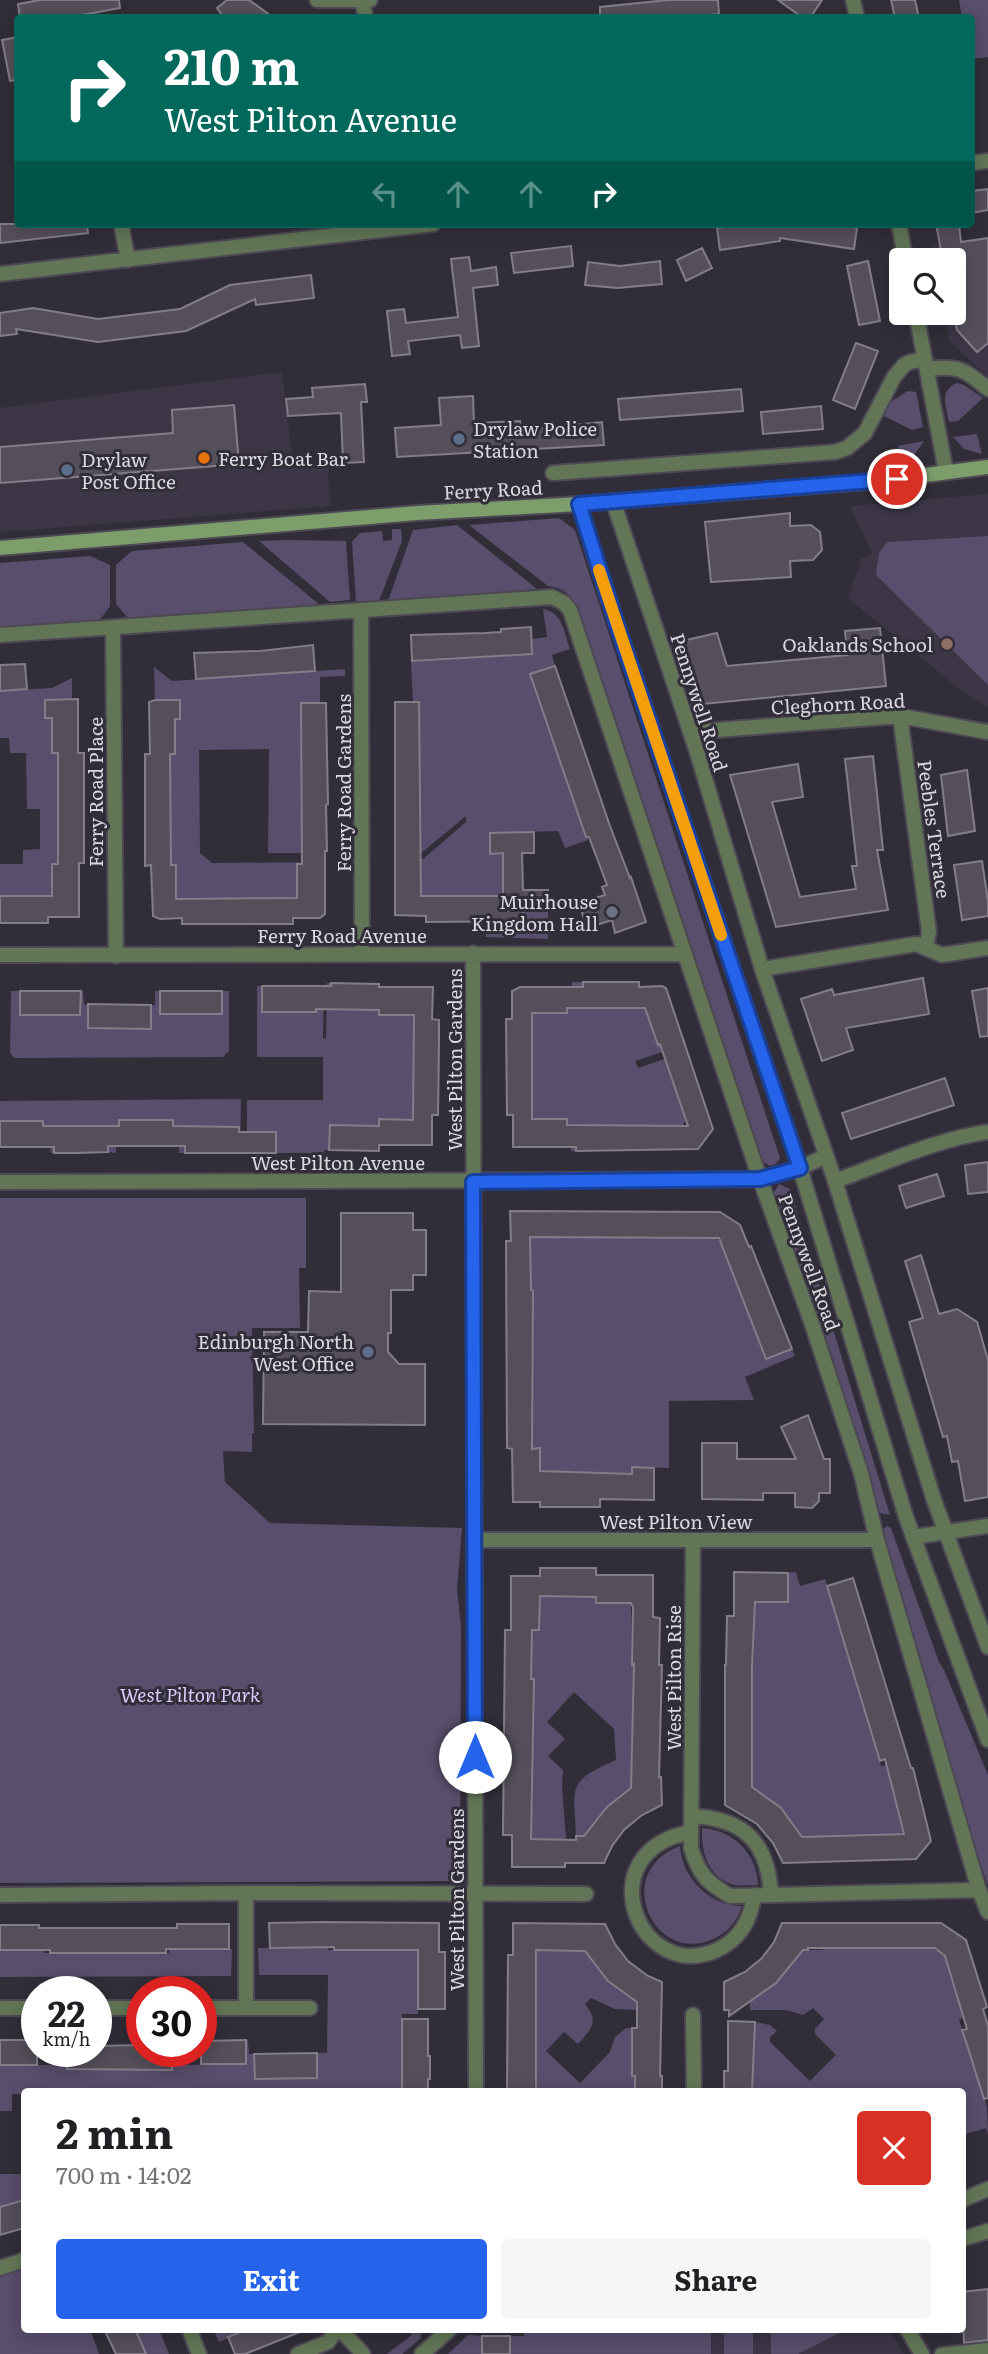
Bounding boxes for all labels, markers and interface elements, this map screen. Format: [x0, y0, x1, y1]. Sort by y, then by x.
text: 210 m [164, 27, 299, 100]
icon: right [49, 42, 140, 133]
text: West Pilton Avenue [164, 94, 457, 142]
icon: left [366, 175, 404, 213]
icon: ahead [439, 175, 477, 213]
icon: ahead [512, 175, 550, 213]
icon: right [585, 175, 623, 213]
map controls [889, 248, 966, 325]
button: search [889, 248, 966, 325]
place label: Drylaw Police Station [473, 414, 597, 464]
marker: Drylaw Police Station [451, 431, 467, 447]
place label: Ferry Boat Bar [218, 444, 348, 472]
place label: Drylaw Post Office [81, 445, 176, 495]
pin [867, 449, 927, 509]
marker: Ferry Boat Bar [196, 450, 212, 466]
icon: arrive [878, 460, 916, 498]
marker: Drylaw Post Office [59, 462, 75, 478]
street label: Ferry Road [443, 472, 544, 506]
street label: Pennywell Road [664, 629, 736, 775]
place label: Oaklands School [782, 630, 933, 658]
marker: Oaklands School [939, 636, 955, 652]
street label: Cleghorn Road [770, 685, 906, 720]
street label: Ferry Road Gardens [329, 693, 357, 872]
street label: Ferry Road Place [81, 717, 109, 867]
street label: Peebles Terrace [911, 758, 959, 900]
place label: Muirhouse Kingdom Hall [471, 887, 598, 937]
marker: Muirhouse Kingdom Hall [604, 904, 620, 920]
street label: Ferry Road Avenue [257, 921, 427, 949]
street label: West Pilton Gardens [440, 968, 468, 1151]
street label: West Pilton Avenue [251, 1148, 425, 1176]
street label: Pennywell Road [772, 1189, 848, 1335]
place label: Edinburgh North West Office [198, 1327, 354, 1377]
marker: Edinburgh North West Office [360, 1344, 376, 1360]
street label: West Pilton View [599, 1507, 753, 1535]
street label: West Pilton Rise [659, 1605, 687, 1751]
park label: West Pilton Park [120, 1680, 261, 1708]
position arrow [438, 1720, 512, 1794]
street label: West Pilton Gardens [442, 1808, 470, 1991]
speed limit sign: 30 [126, 1976, 217, 2067]
text: 22 [48, 1986, 85, 2038]
text: km/h [43, 2025, 90, 2052]
text: 2 min [56, 2100, 173, 2162]
button: close [857, 2111, 931, 2185]
text: 700 m · 14:02 [56, 2157, 192, 2191]
button: Exit [56, 2239, 487, 2319]
button: Share [501, 2239, 931, 2319]

